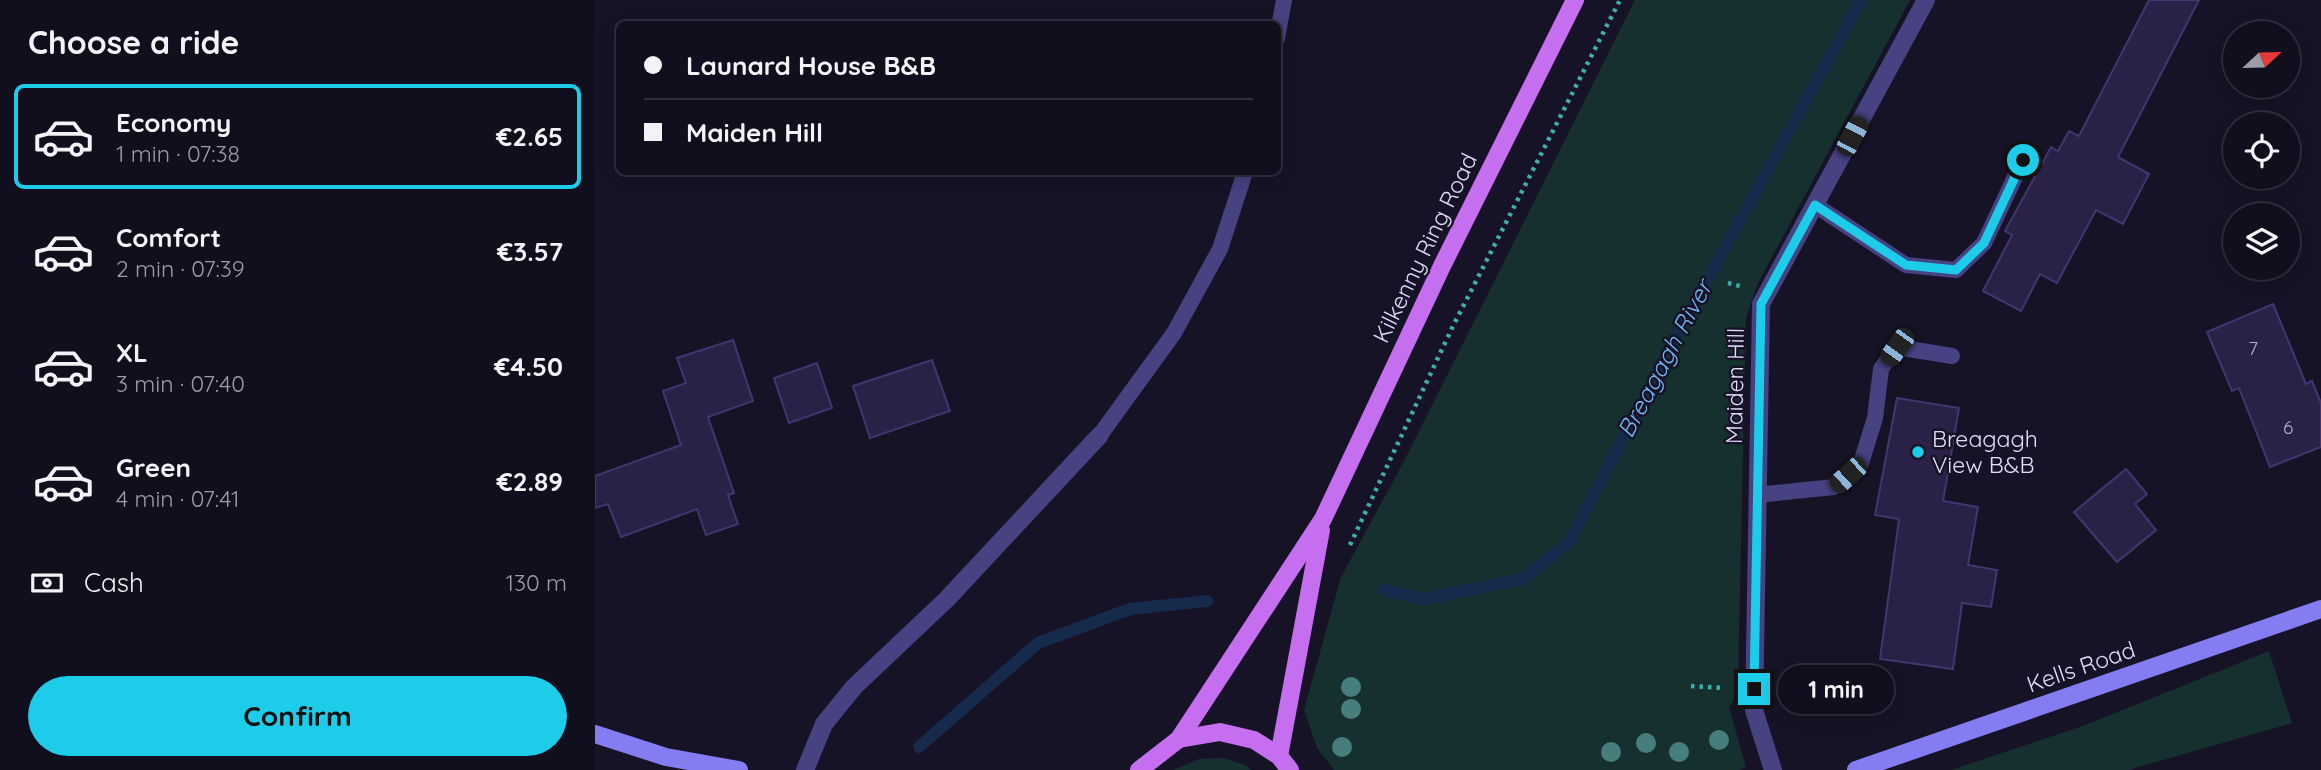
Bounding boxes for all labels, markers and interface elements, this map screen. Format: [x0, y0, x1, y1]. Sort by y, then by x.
north arrow [2223, 21, 2299, 98]
map controls [2223, 21, 2300, 280]
text: Choose a ride [28, 22, 240, 62]
text: Launard House B&B [686, 49, 936, 82]
icon: car [32, 105, 95, 168]
text: Economy [116, 106, 231, 139]
button: locate [2223, 112, 2300, 189]
car [1833, 113, 1872, 159]
text: Maiden Hill [686, 116, 823, 149]
text: €2.65 [496, 120, 563, 153]
text: 1 min · 07:38 [116, 139, 240, 168]
route start [2007, 144, 2039, 176]
street label: Kilkenny Ring Road [1366, 148, 1483, 347]
button: layers [2223, 203, 2300, 280]
icon: car [32, 220, 95, 283]
text: Comfort [116, 221, 221, 254]
text: €3.57 [497, 235, 563, 268]
text: 2 min · 07:39 [116, 254, 245, 283]
water label: Breagagh River [1610, 272, 1719, 442]
car [1877, 324, 1918, 370]
street label: Maiden Hill [1719, 328, 1750, 444]
icon: car [32, 335, 95, 398]
text: XL [116, 336, 148, 369]
house number: 7 [2248, 336, 2258, 360]
text: €4.50 [494, 350, 563, 383]
text: 3 min · 07:40 [116, 369, 245, 398]
house number: 6 [2283, 415, 2293, 439]
place label: Breagagh View B&B [1932, 424, 2038, 479]
marker: Breagagh View B&B [1910, 444, 1926, 460]
icon: car [32, 450, 95, 513]
text: Green [116, 451, 191, 484]
car [1826, 453, 1871, 497]
text: €2.89 [496, 465, 563, 498]
text: 4 min · 07:41 [116, 484, 240, 513]
icon: cash [28, 564, 66, 602]
text: Cash [84, 566, 144, 599]
text: 130 m [505, 568, 567, 597]
street label: Kells Road [2023, 634, 2139, 699]
callout: 1 min [1779, 664, 1894, 714]
route end [1738, 673, 1770, 705]
text: 1 min [1808, 675, 1864, 704]
button: Confirm [28, 676, 567, 756]

